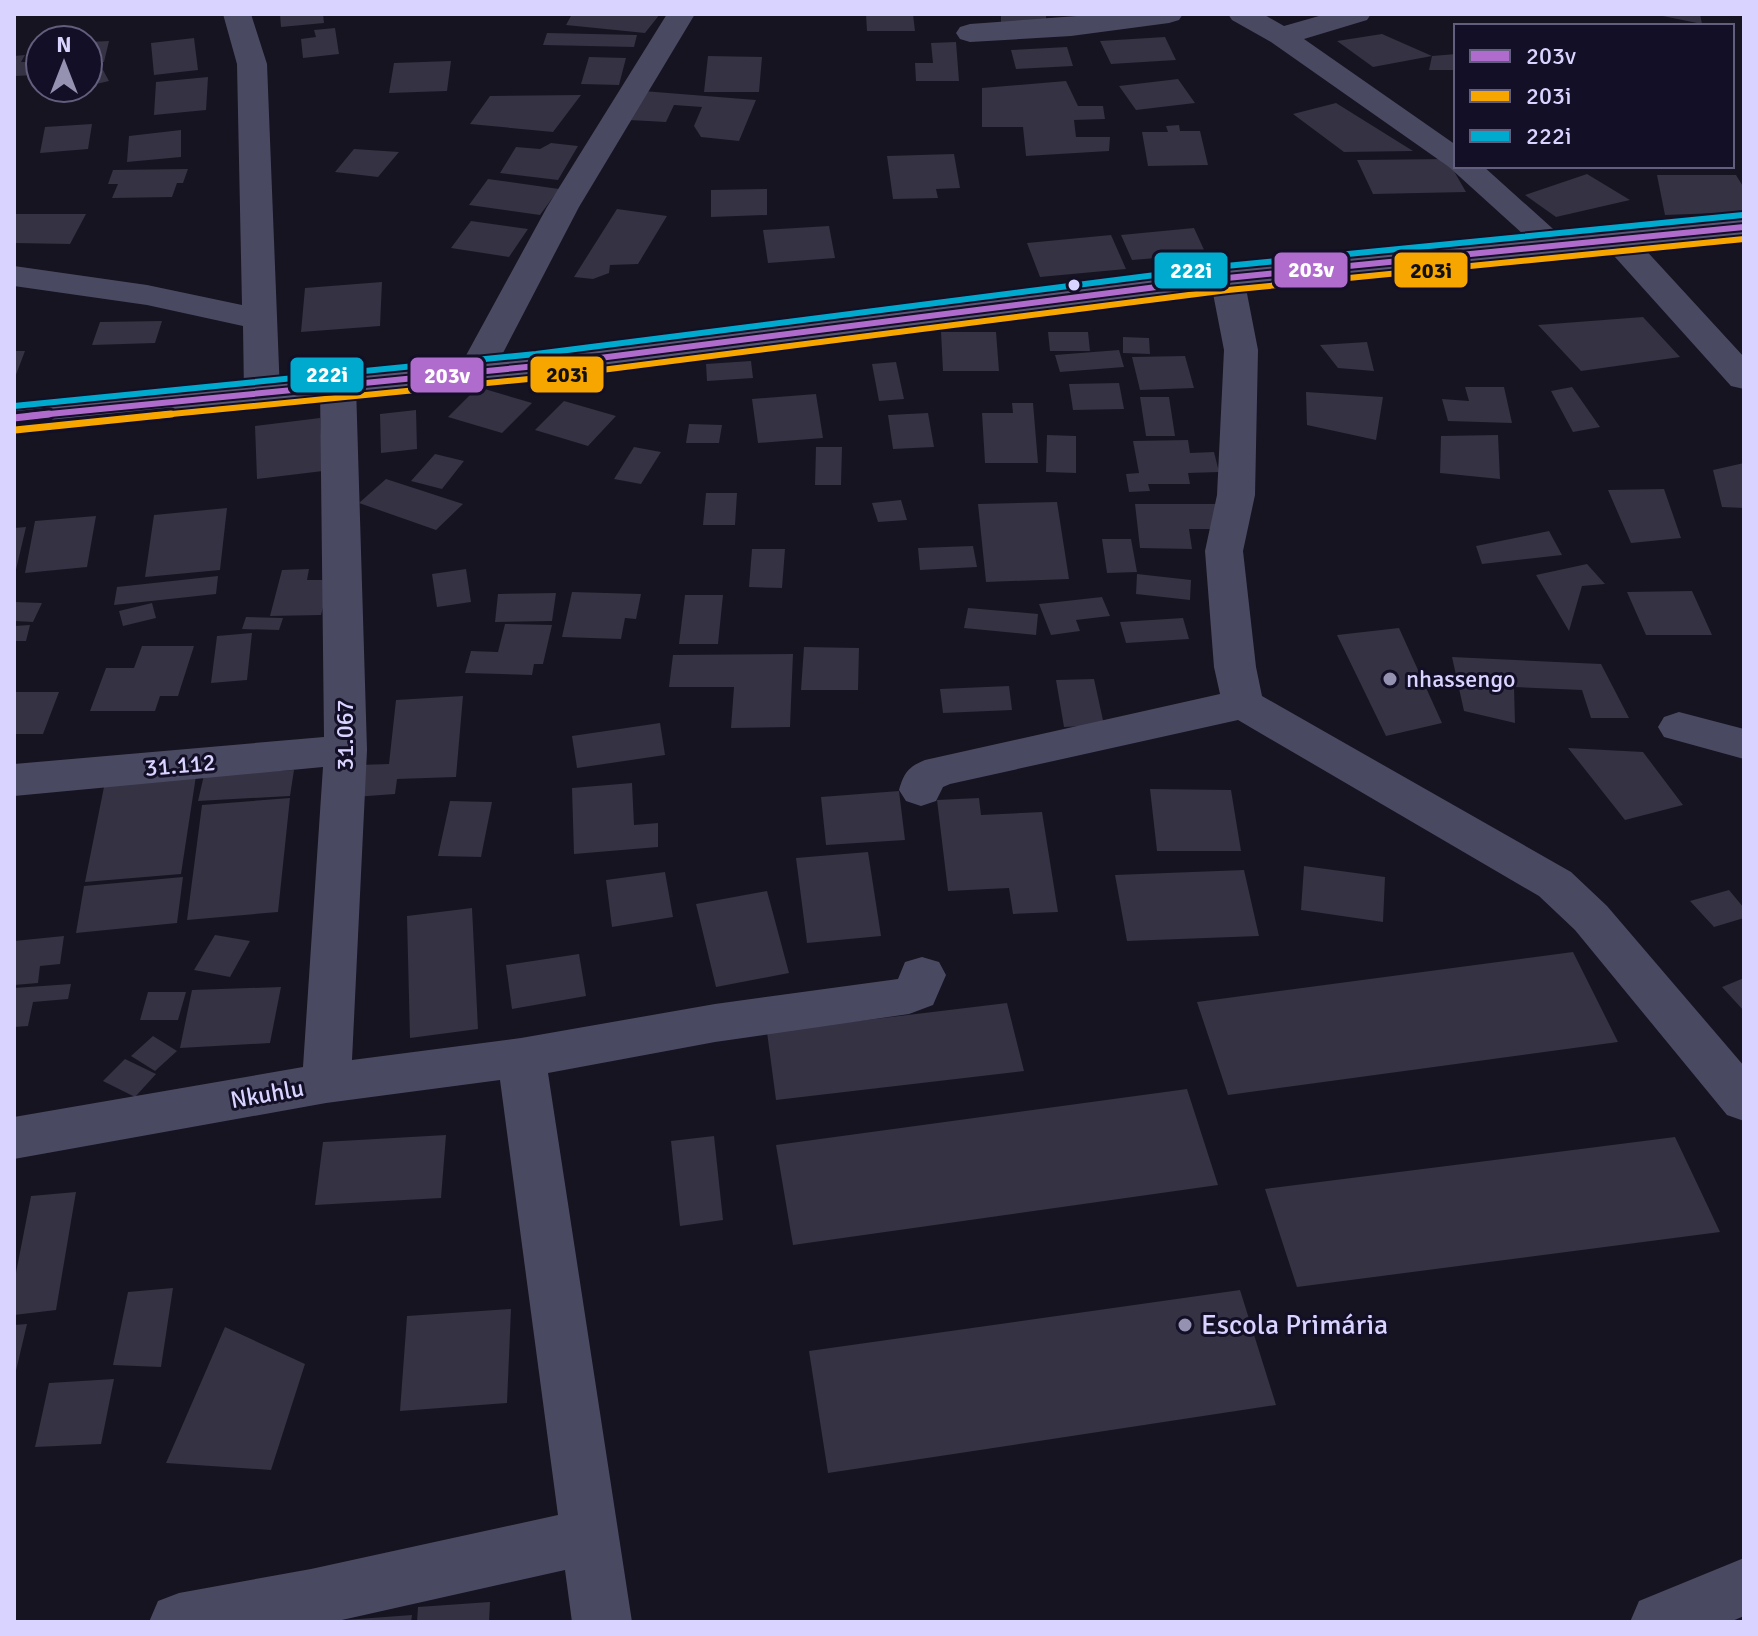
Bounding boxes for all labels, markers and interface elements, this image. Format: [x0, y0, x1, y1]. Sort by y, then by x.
north arrow [24, 24, 104, 104]
legend [1454, 24, 1734, 168]
text: N [56, 31, 72, 58]
text: 203v [1526, 41, 1576, 71]
text: 203i [1526, 81, 1571, 111]
text: 222i [1526, 121, 1571, 151]
line badge: 222i [1153, 251, 1229, 290]
line badge: 203v [1273, 251, 1349, 289]
line badge: 203i [1393, 251, 1469, 289]
text: 203v [1288, 256, 1335, 283]
text: 222i [1170, 257, 1212, 284]
text: 203i [1410, 257, 1452, 284]
unlabelled marker [1066, 277, 1082, 293]
line badge: 203i [529, 355, 605, 394]
line badge: 222i [289, 356, 365, 394]
line badge: 203v [409, 356, 485, 394]
text: 222i [306, 361, 348, 388]
text: 203i [546, 361, 588, 388]
text: 203v [424, 362, 471, 389]
place label: nhassengo [1406, 664, 1516, 694]
marker: nhassengo [1381, 670, 1399, 688]
street label: 31.067 [330, 699, 360, 771]
street label: 31.112 [143, 747, 217, 783]
street label: Nkuhlu [228, 1073, 306, 1115]
place label: Escola Primária [1201, 1308, 1388, 1342]
marker: Escola Primária [1176, 1316, 1194, 1334]

